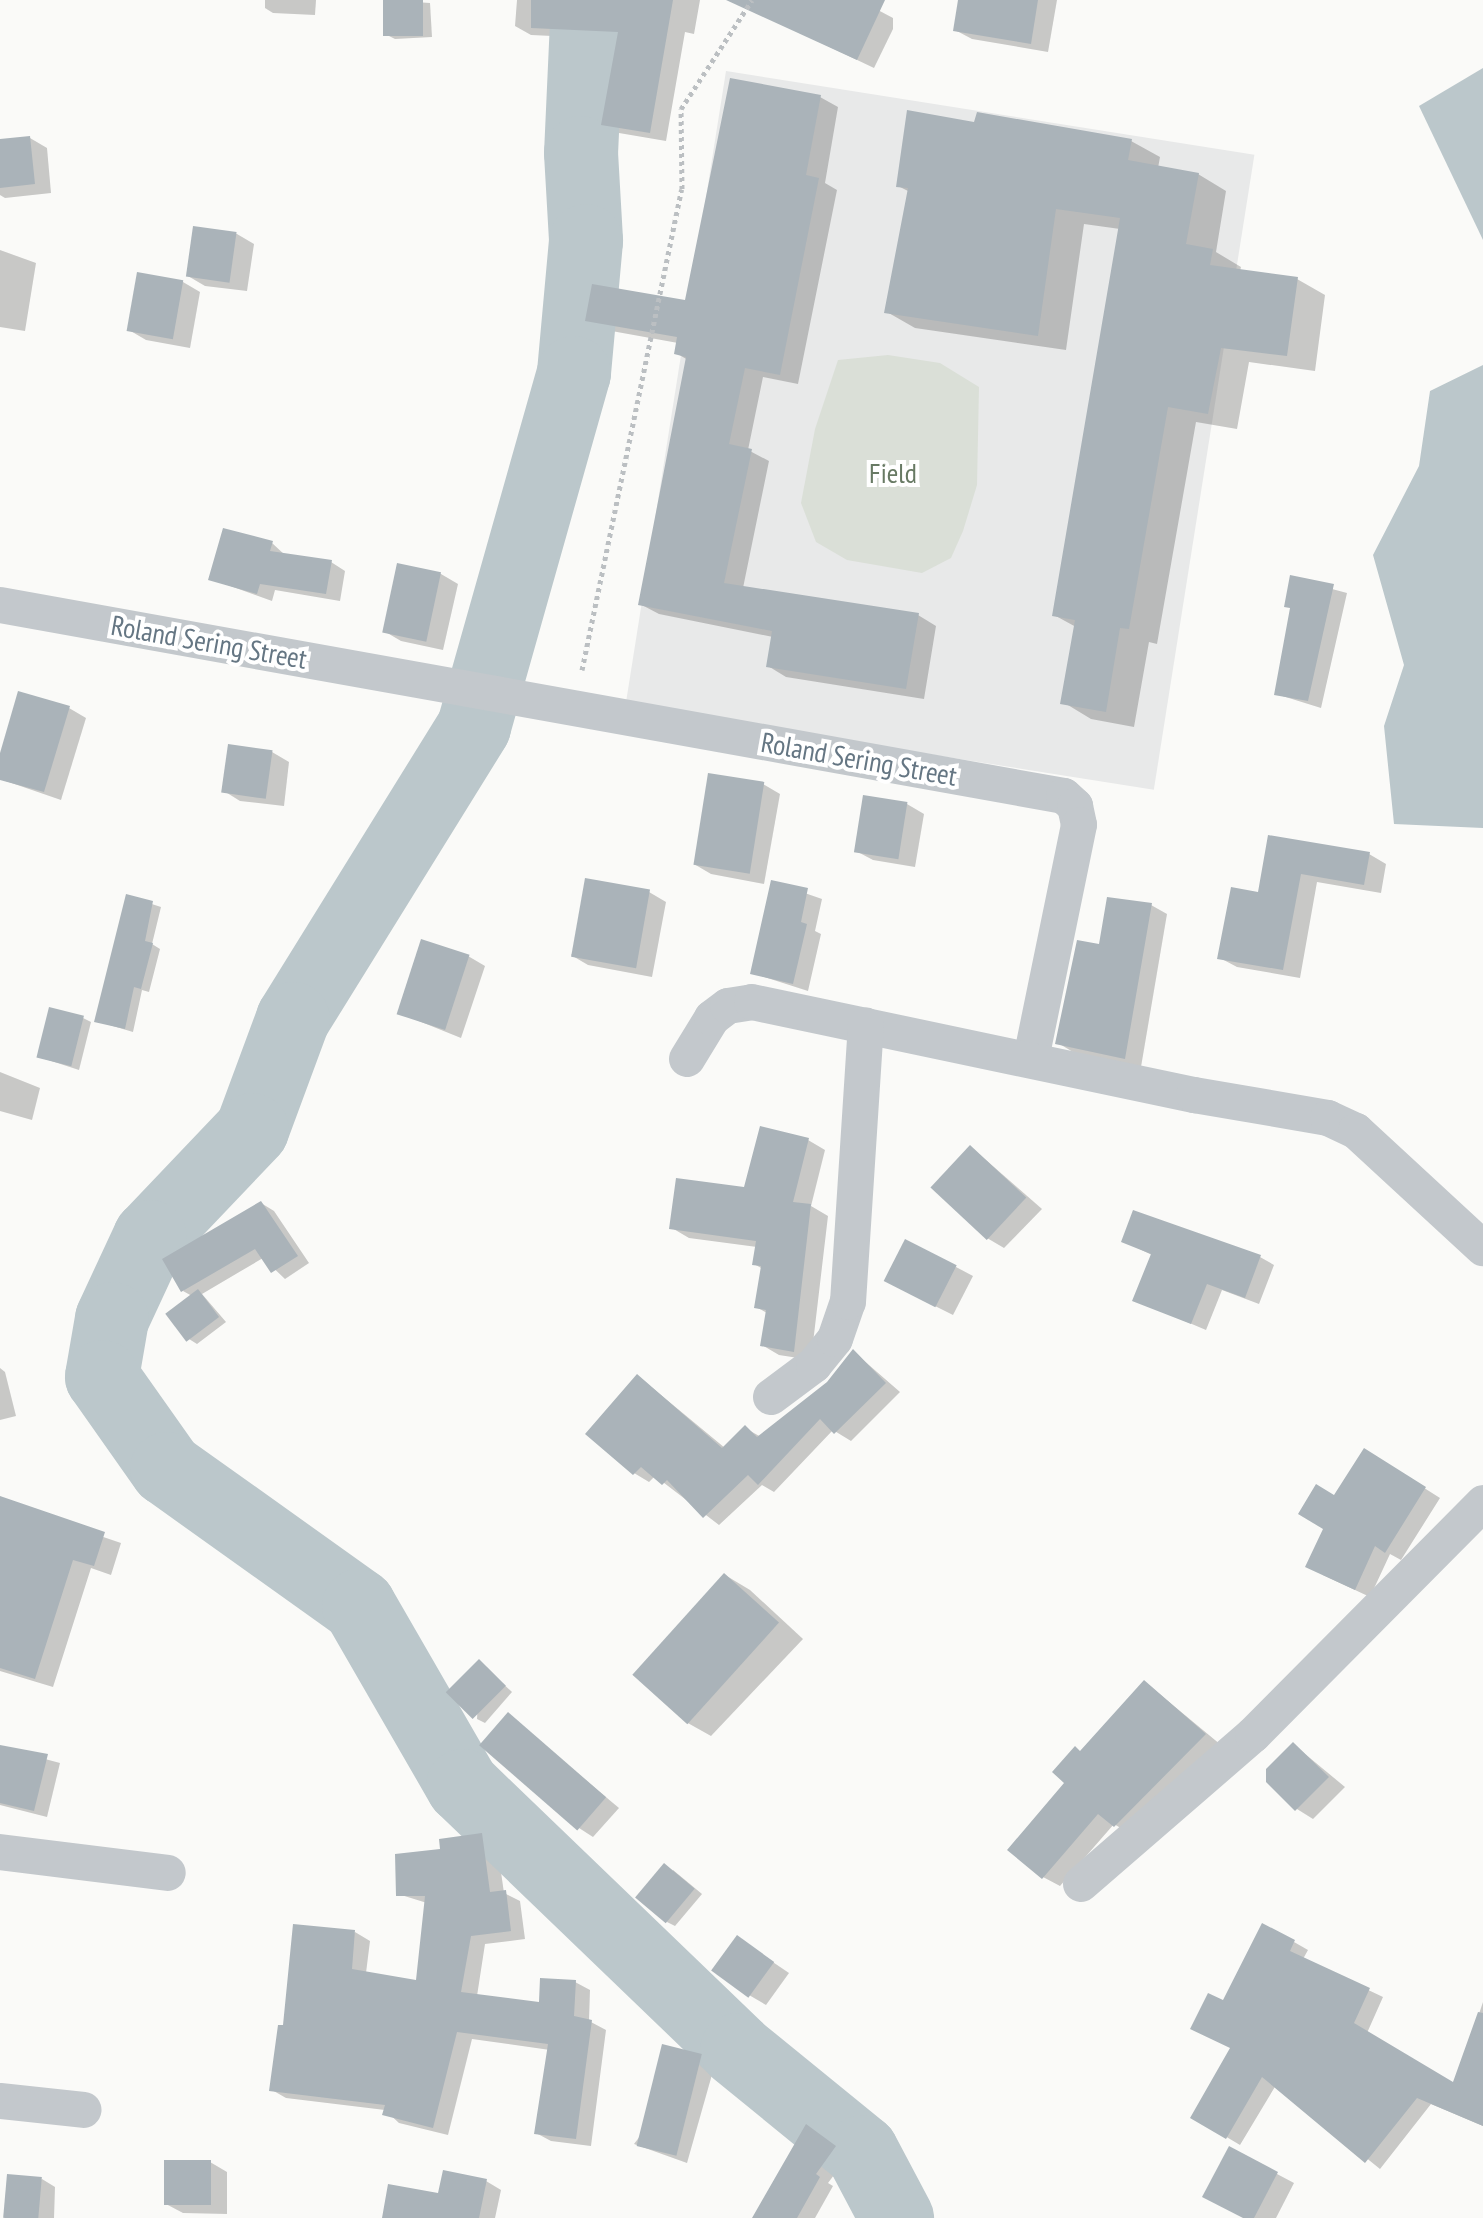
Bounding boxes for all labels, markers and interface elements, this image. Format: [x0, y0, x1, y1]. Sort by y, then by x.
park label: Field [869, 456, 917, 490]
street label: Roland Sering Street [109, 608, 309, 676]
street label: Roland Sering Street [759, 725, 959, 793]

